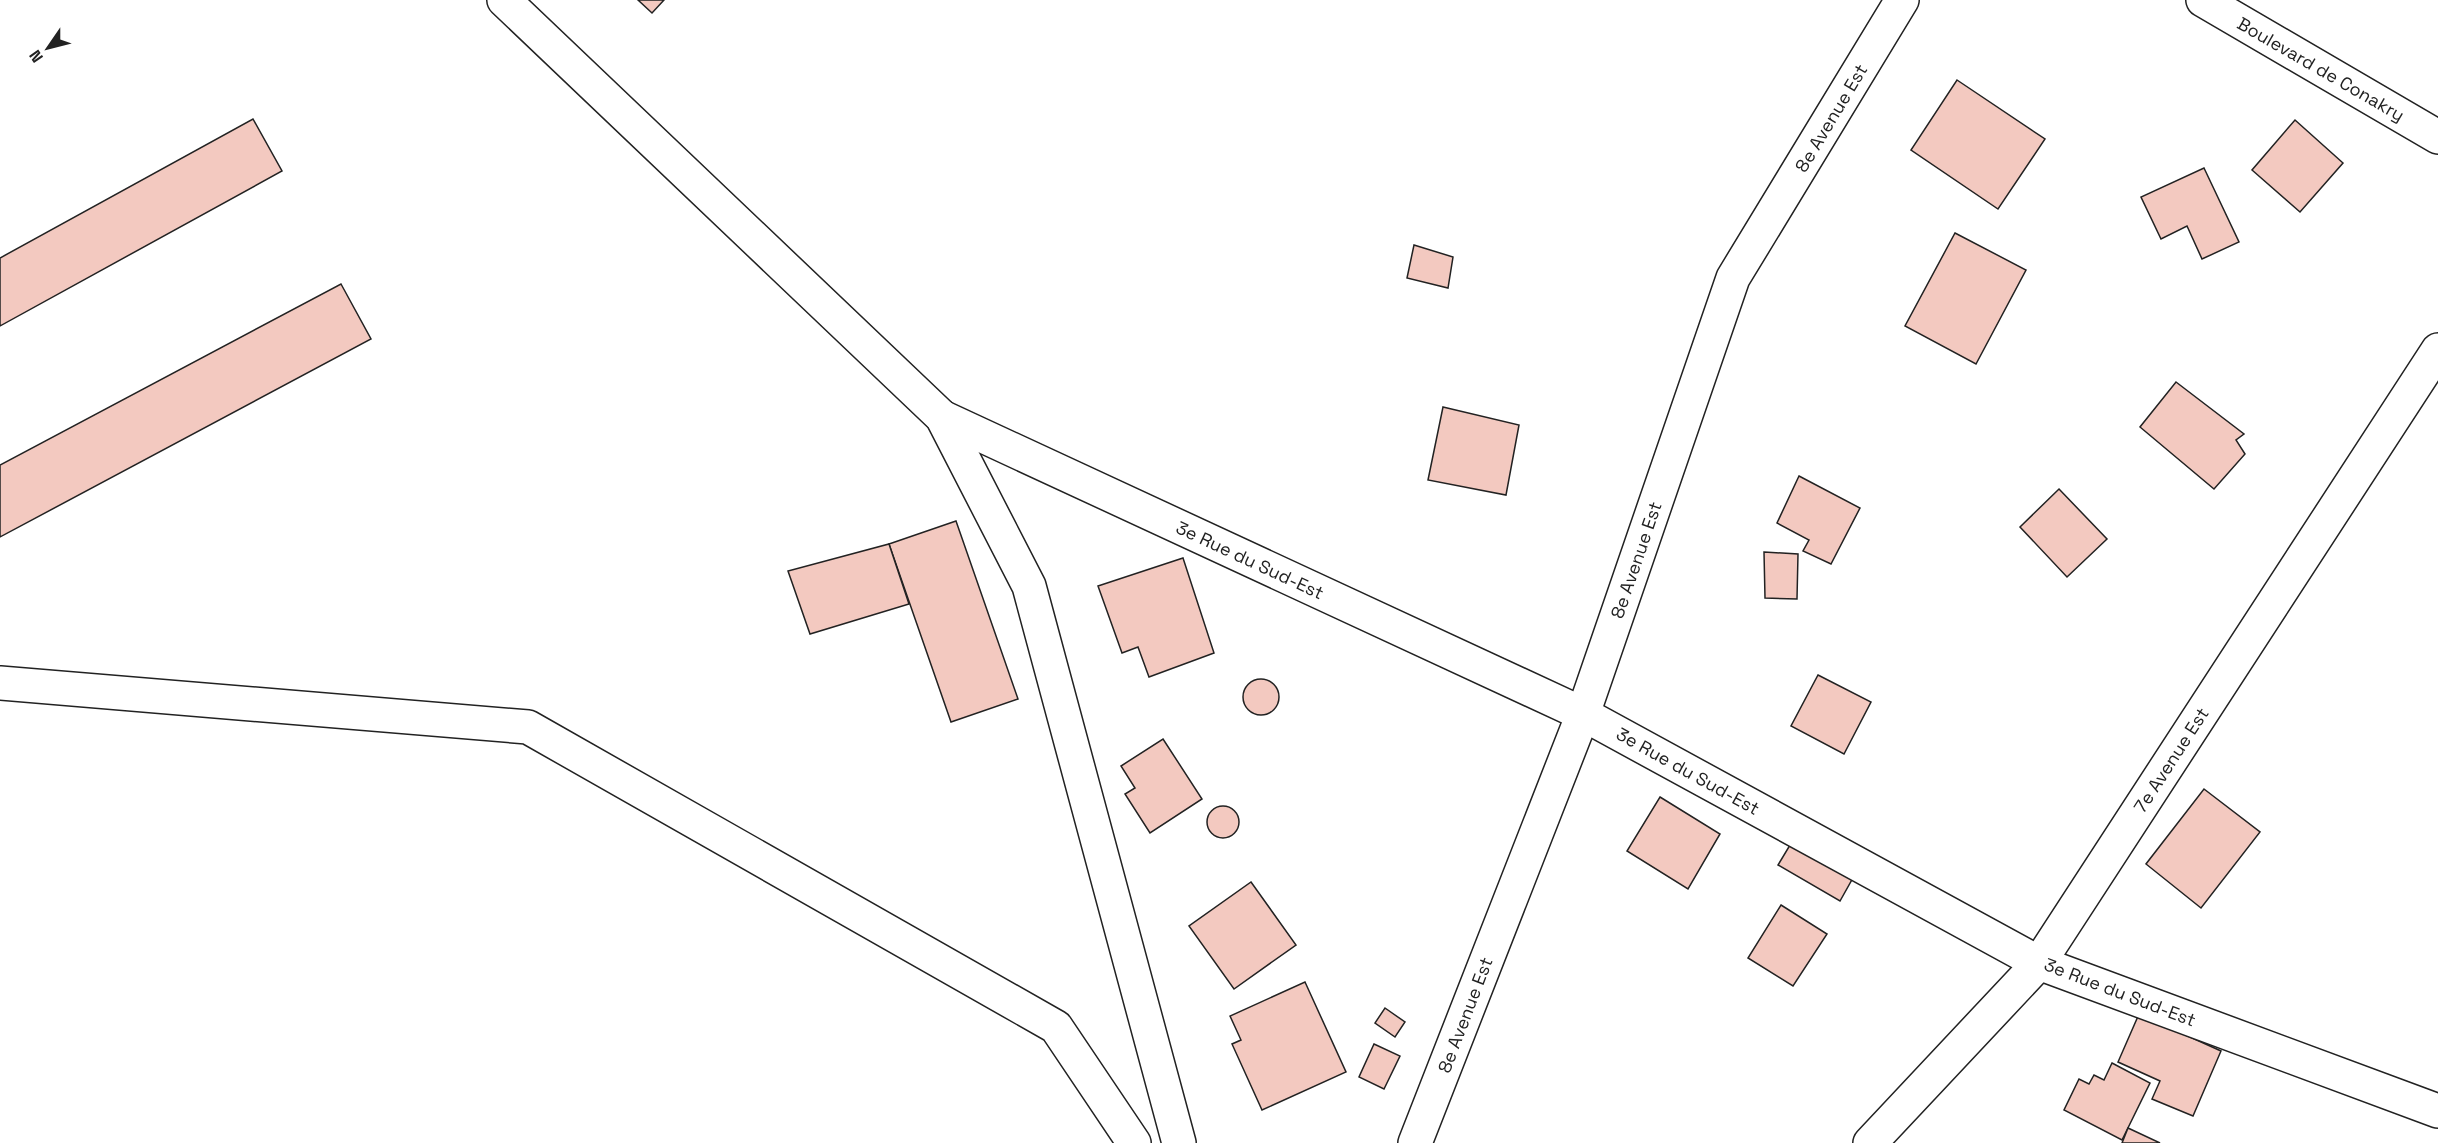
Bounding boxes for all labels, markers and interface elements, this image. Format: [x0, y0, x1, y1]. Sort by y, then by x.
street label: Boulevard de Conakry [2233, 12, 2409, 126]
north arrow [18, 18, 78, 78]
text: N [24, 46, 48, 67]
street label: 8e Avenue Est [1790, 60, 1872, 176]
street label: 8e Avenue Est [1605, 499, 1667, 621]
street label: 3e Rue du Sud-Est [1172, 516, 1328, 604]
street label: 7e Avenue Est [2128, 703, 2214, 817]
street label: 3e Rue du Sud-Est [1612, 722, 1764, 820]
street label: 3e Rue du Sud-Est [2041, 952, 2199, 1032]
street label: 8e Avenue Est [1432, 954, 1498, 1076]

